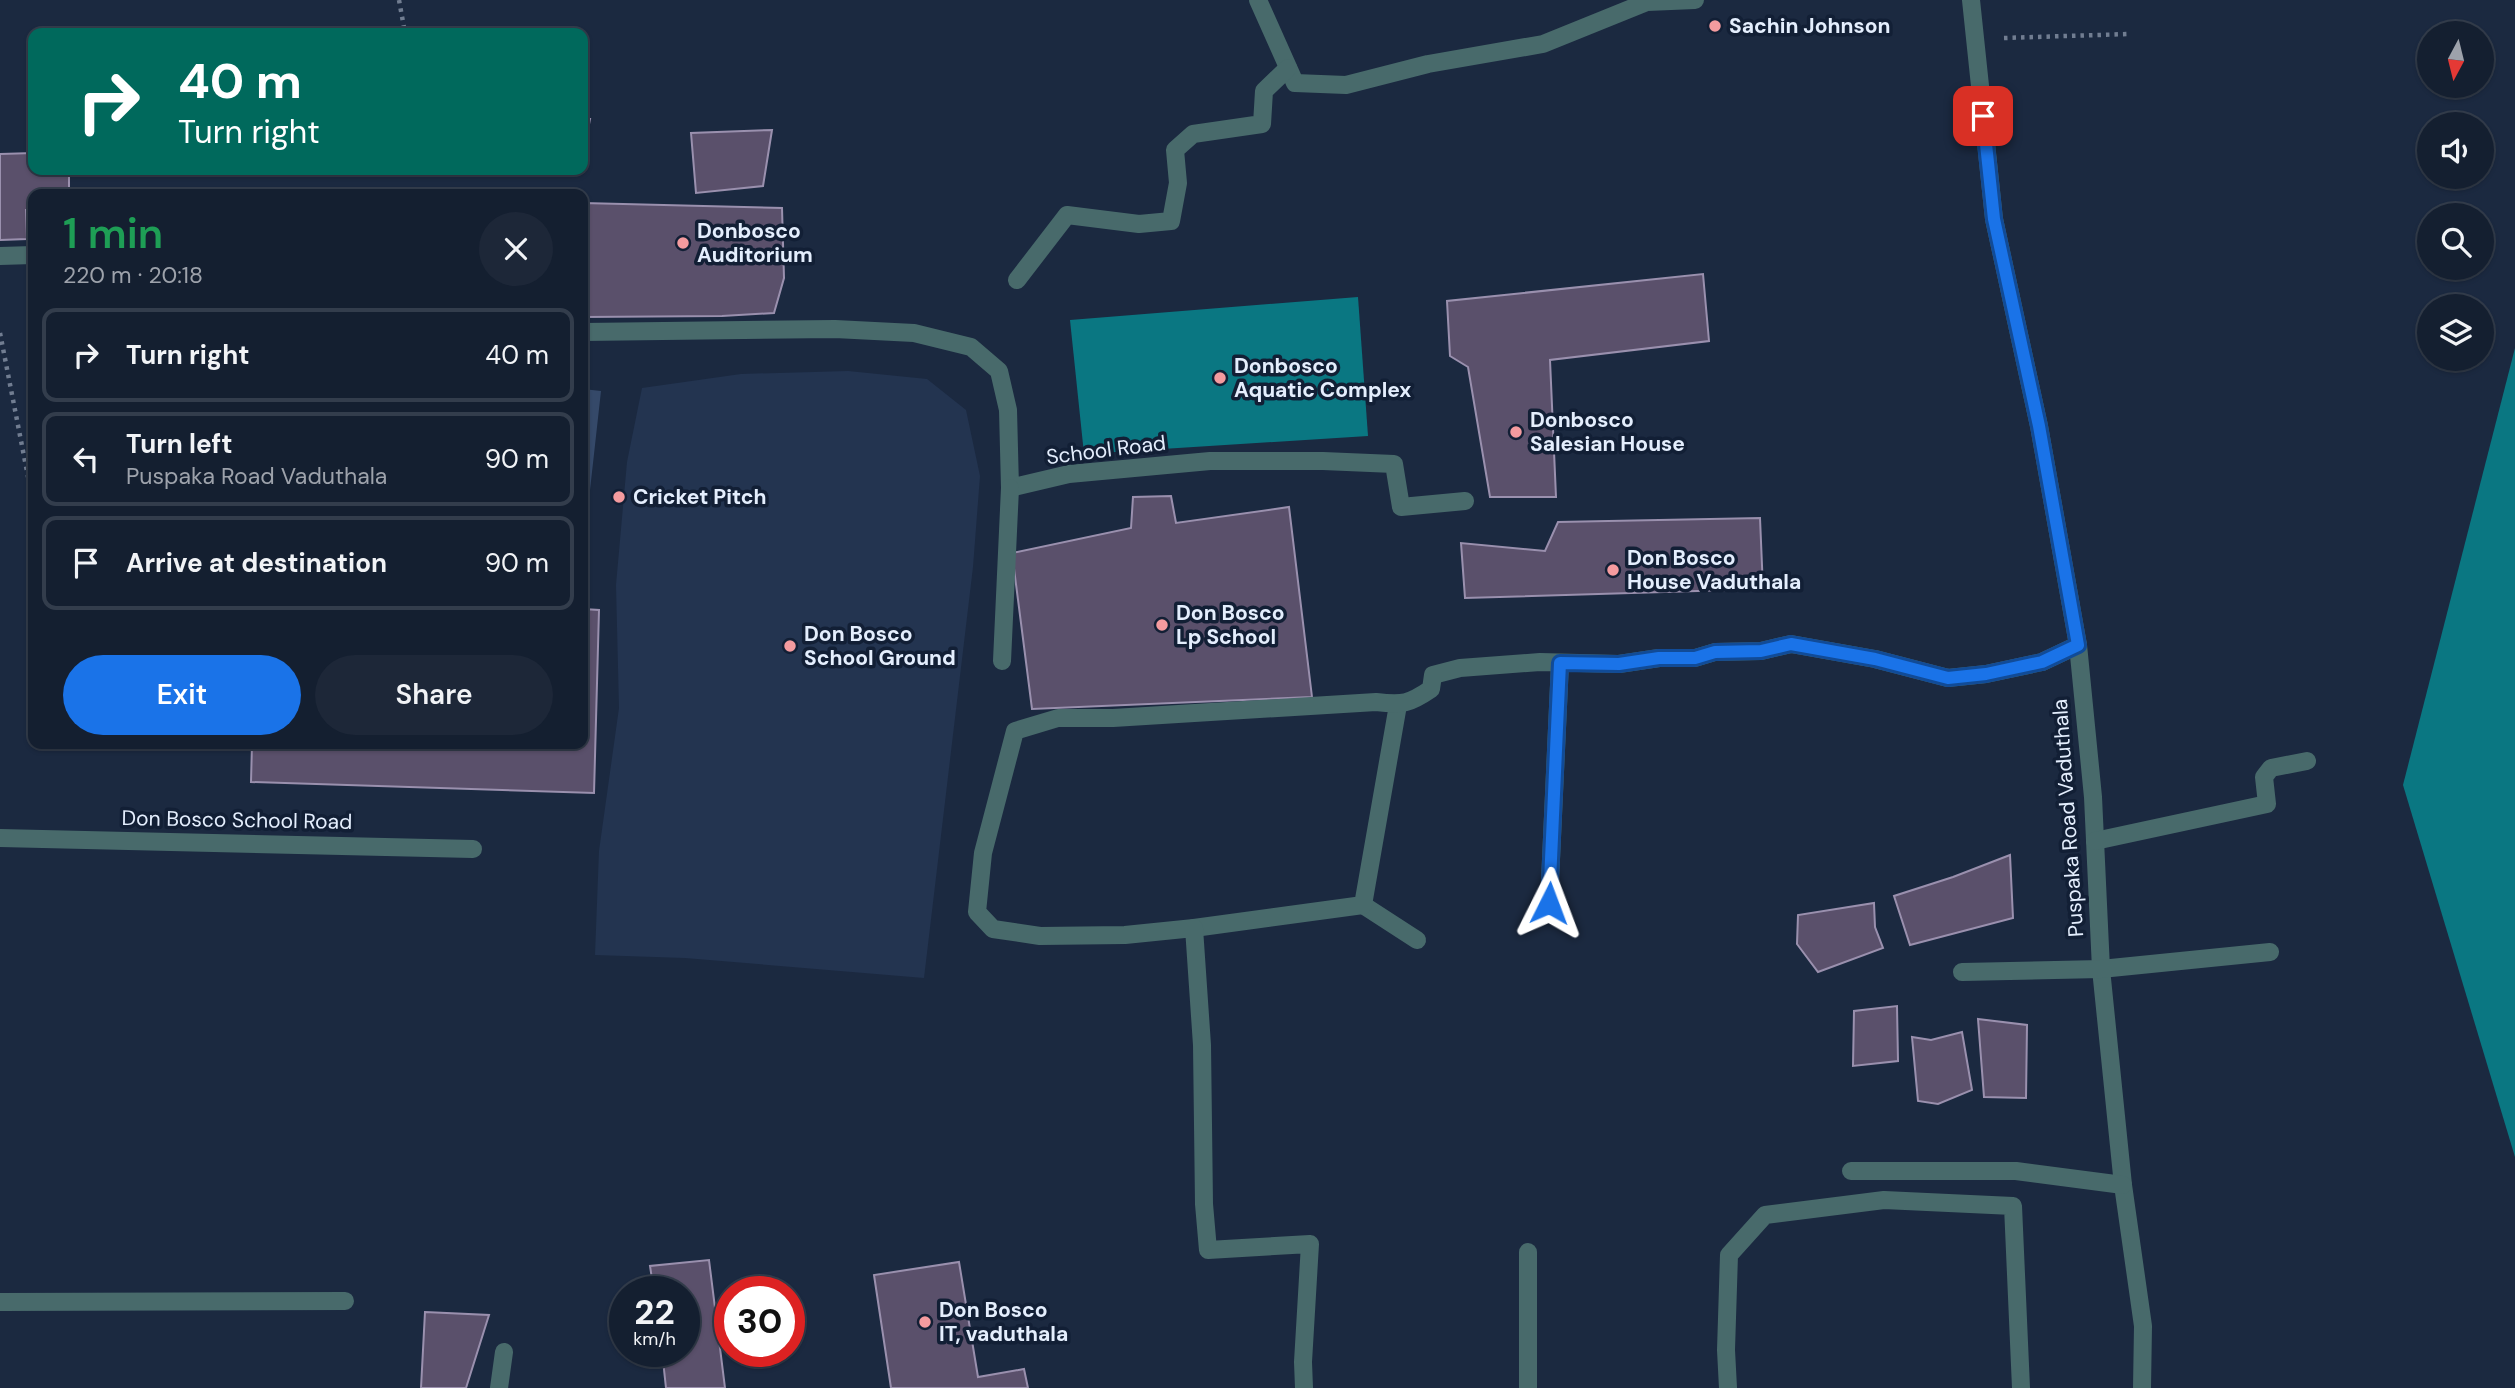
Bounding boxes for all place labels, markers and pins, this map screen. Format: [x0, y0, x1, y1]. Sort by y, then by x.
place label: Sachin Johnson [1729, 12, 1890, 40]
marker: Sachin Johnson [1707, 18, 1723, 34]
pin [1953, 86, 2013, 146]
place label: Donbosco Auditorium [697, 217, 813, 269]
marker: Donbosco Auditorium [675, 235, 691, 251]
place label: Donbosco Aquatic Complex [1234, 352, 1411, 404]
marker: Donbosco Aquatic Complex [1212, 370, 1228, 386]
place label: Donbosco Salesian House [1530, 406, 1685, 458]
marker: Donbosco Salesian House [1508, 424, 1524, 440]
place label: Cricket Pitch [633, 483, 767, 511]
marker: Cricket Pitch [611, 489, 627, 505]
place label: Don Bosco House Vaduthala [1627, 544, 1801, 596]
marker: Don Bosco House Vaduthala [1605, 562, 1621, 578]
place label: Don Bosco Lp School [1176, 599, 1285, 651]
marker: Don Bosco Lp School [1154, 617, 1170, 633]
place label: Don Bosco School Ground [804, 620, 956, 672]
marker: Don Bosco School Ground [782, 638, 798, 654]
place label: Don Bosco IT, vaduthala [939, 1296, 1068, 1348]
marker: Don Bosco IT, vaduthala [917, 1314, 933, 1330]

